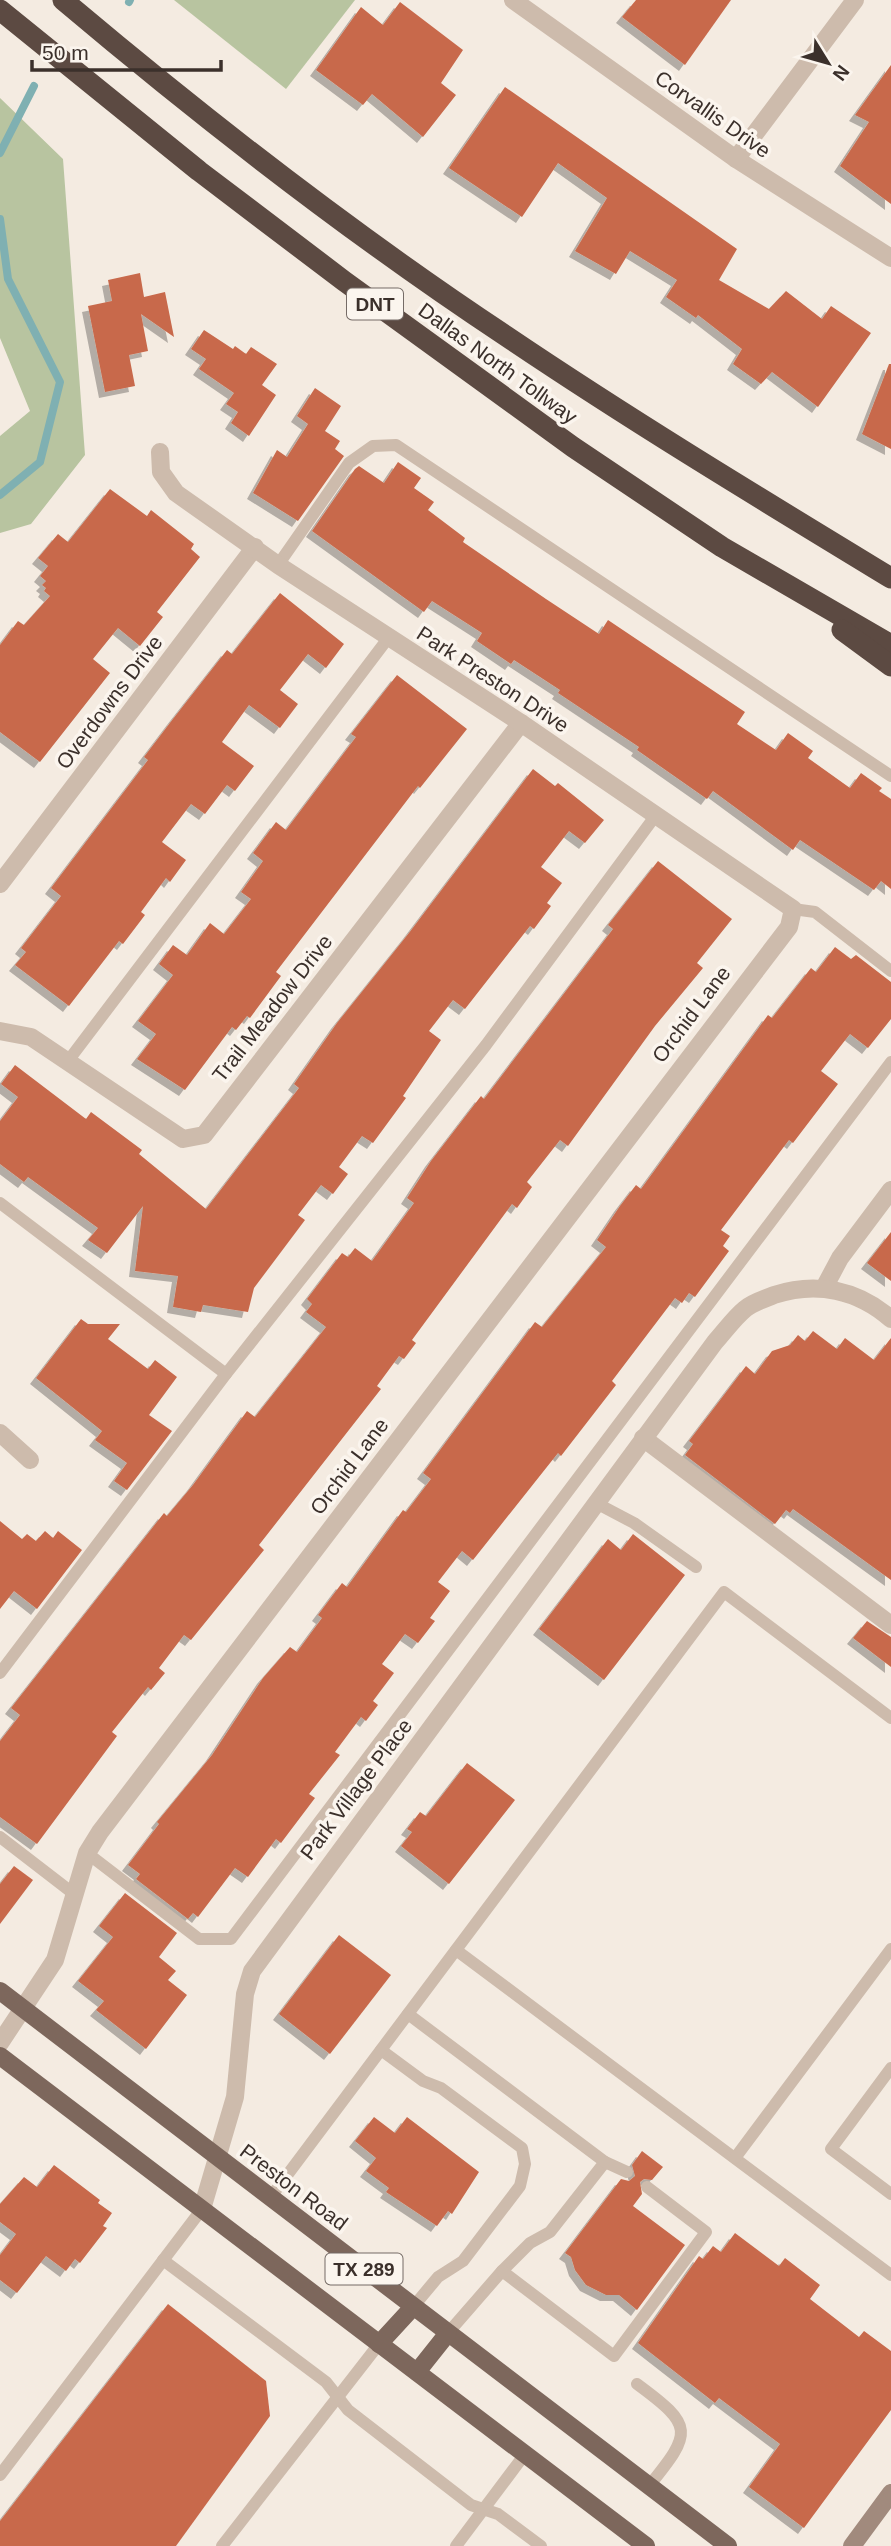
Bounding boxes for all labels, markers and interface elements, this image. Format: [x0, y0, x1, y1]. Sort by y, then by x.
scale bar [32, 28, 220, 72]
north arrow [793, 28, 863, 98]
text: 50 m [42, 41, 89, 64]
text: N [829, 61, 854, 85]
street label: Corvallis Drive [651, 66, 775, 162]
road number: DNT [347, 288, 403, 320]
street label: Dallas North Tollway [414, 298, 582, 428]
street label: Park Preston Drive [413, 621, 573, 737]
street label: Overdowns Drive [51, 631, 167, 773]
street label: Trail Meadow Drive [207, 930, 337, 1086]
street label: Orchid Lane [647, 961, 735, 1067]
street label: Orchid Lane [305, 1413, 393, 1519]
street label: Park Village Place [296, 1714, 416, 1864]
street label: Preston Road [236, 2139, 352, 2235]
road number: TX 289 [326, 2254, 402, 2284]

